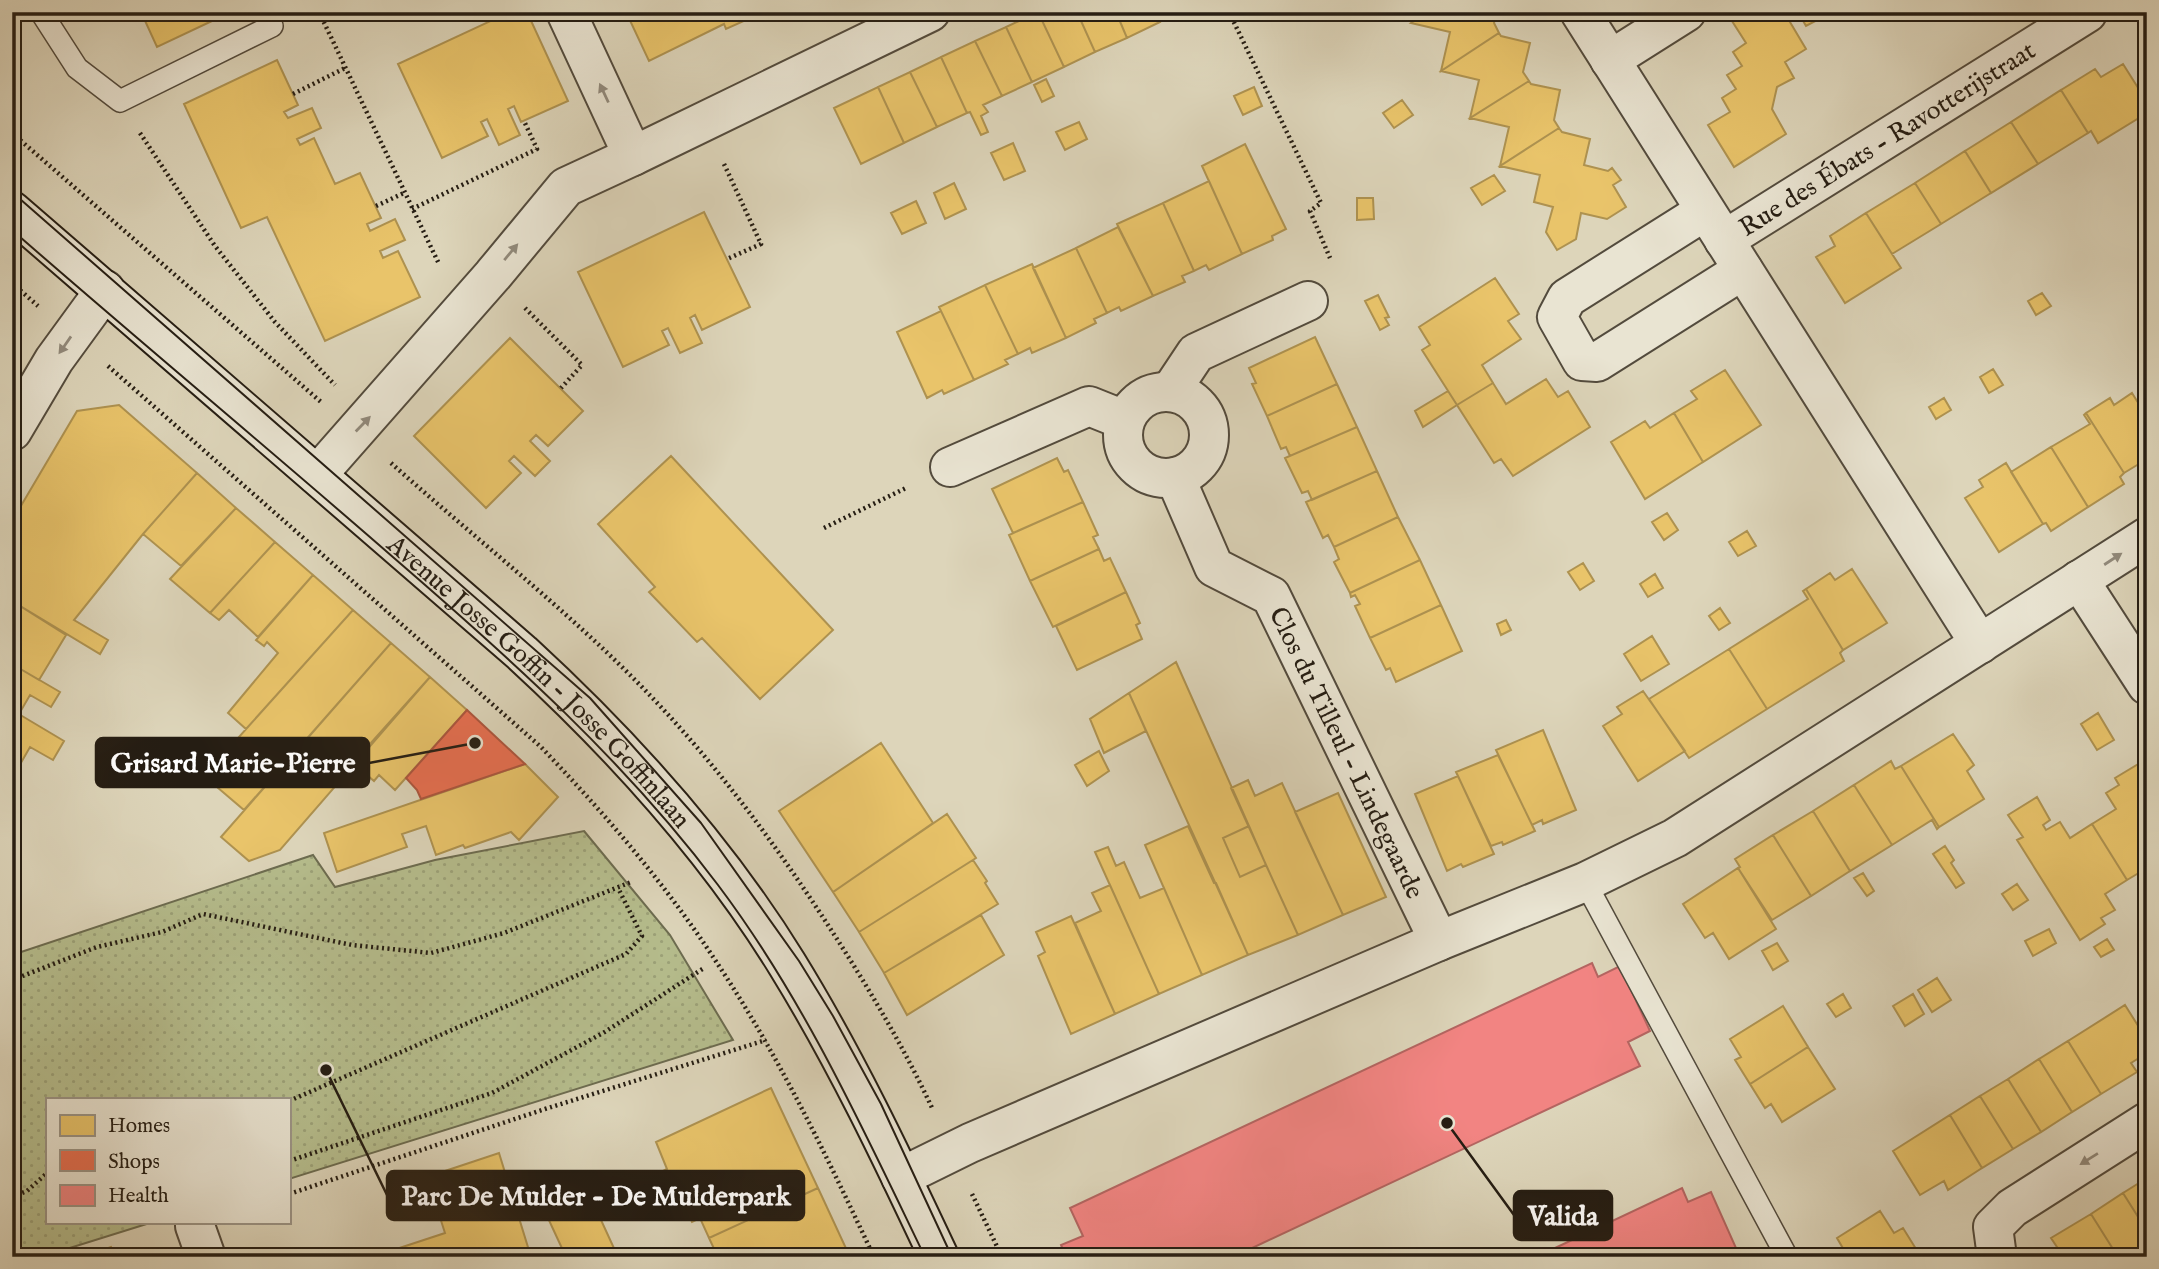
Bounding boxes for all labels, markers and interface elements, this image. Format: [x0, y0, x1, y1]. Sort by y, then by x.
street label: Rue des Ébats - Ravotterijstraat [1733, 34, 2042, 245]
one-way arrow [598, 83, 609, 104]
one-way arrow [504, 243, 519, 261]
one-way arrow [58, 336, 72, 354]
one-way arrow [354, 416, 370, 433]
street label: Avenue Josse Goffin - Josse Goffinlaan [379, 528, 698, 835]
one-way arrow [2103, 552, 2123, 565]
street label: Clos du Tilleul - Lindegaarde [1261, 602, 1431, 904]
callout: Grisard Marie-Pierre [96, 738, 369, 787]
text: Grisard Marie-Pierre [110, 747, 356, 782]
legend [46, 1098, 290, 1224]
text: Homes [108, 1113, 170, 1140]
text: Shops [108, 1149, 160, 1176]
one-way arrow [2079, 1152, 2099, 1165]
callout: Parc De Mulder - De Mulderpark [387, 1171, 804, 1220]
text: Parc De Mulder - De Mulderpark [401, 1180, 792, 1215]
text: Health [108, 1183, 169, 1210]
callout: Valida [1514, 1191, 1612, 1240]
text: Valida [1527, 1200, 1599, 1235]

